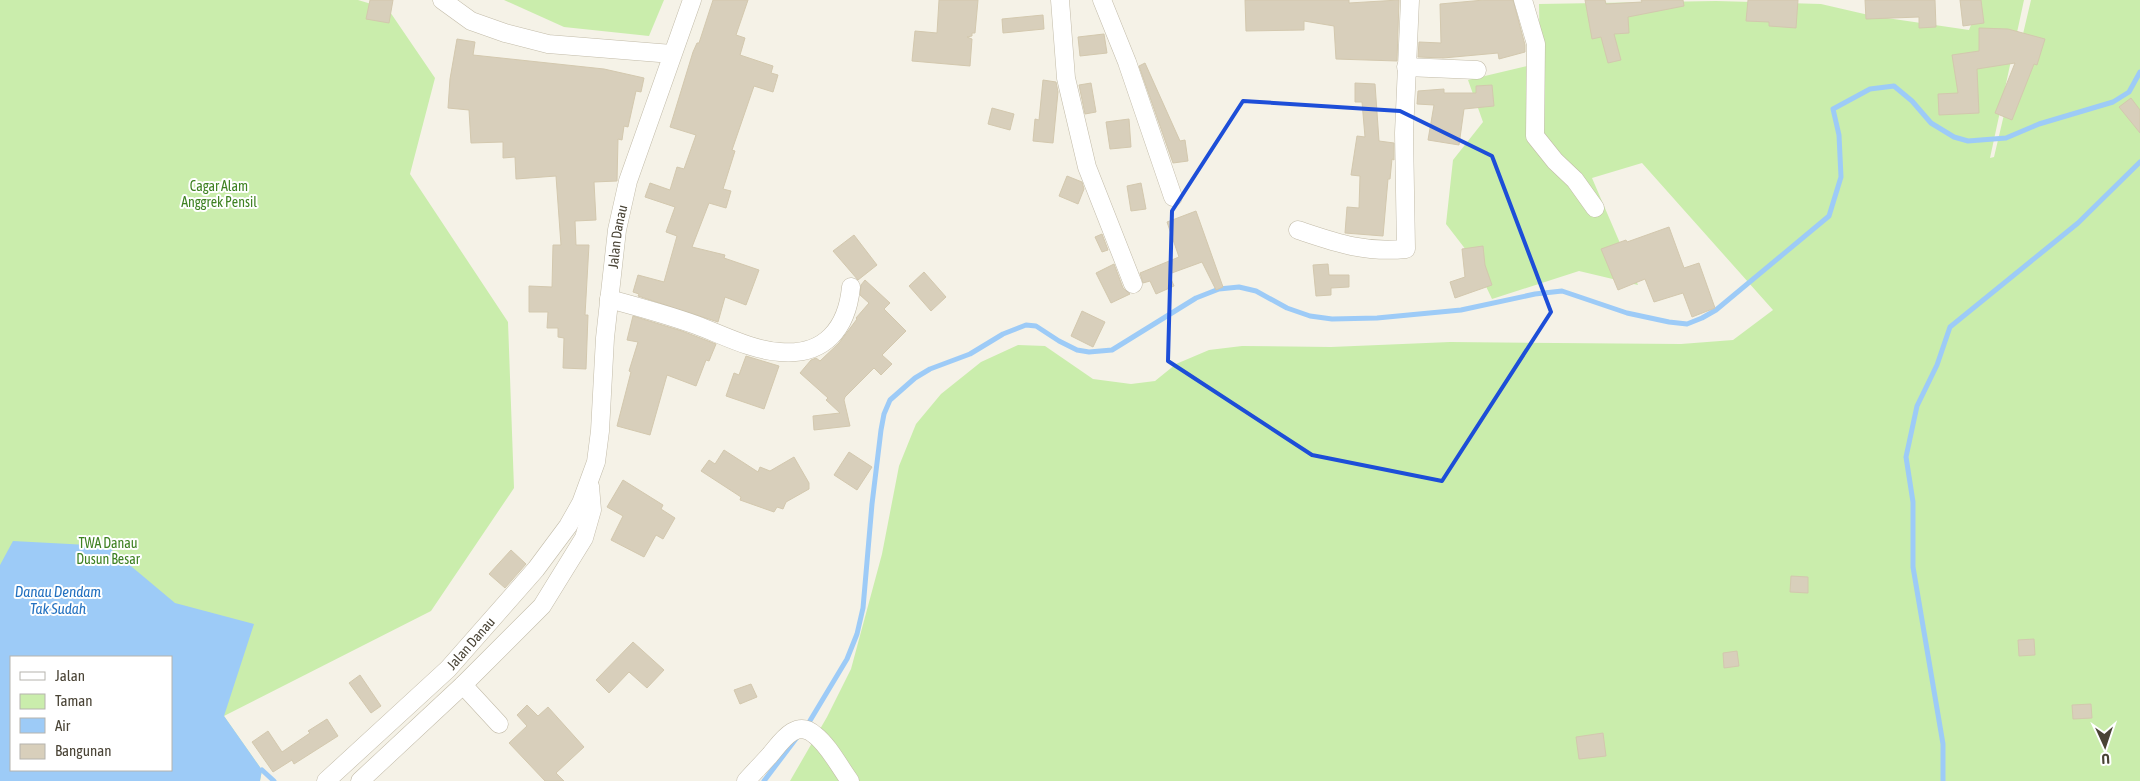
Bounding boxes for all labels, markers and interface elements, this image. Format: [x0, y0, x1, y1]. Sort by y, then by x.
park label: Cagar Alam Anggrek Pensil [181, 178, 257, 210]
street label: Jalan Danau [605, 203, 630, 269]
park label: TWA Danau Dusun Besar [76, 535, 141, 567]
water label: Danau Dendam Tak Sudah [15, 583, 101, 617]
street label: Jalan Danau [443, 614, 498, 673]
legend [10, 656, 172, 771]
text: Jalan [55, 667, 85, 684]
text: Taman [55, 692, 93, 709]
text: Air [55, 717, 71, 734]
north arrow [2080, 721, 2130, 771]
text: Bangunan [55, 742, 112, 759]
text: U [2101, 751, 2110, 767]

